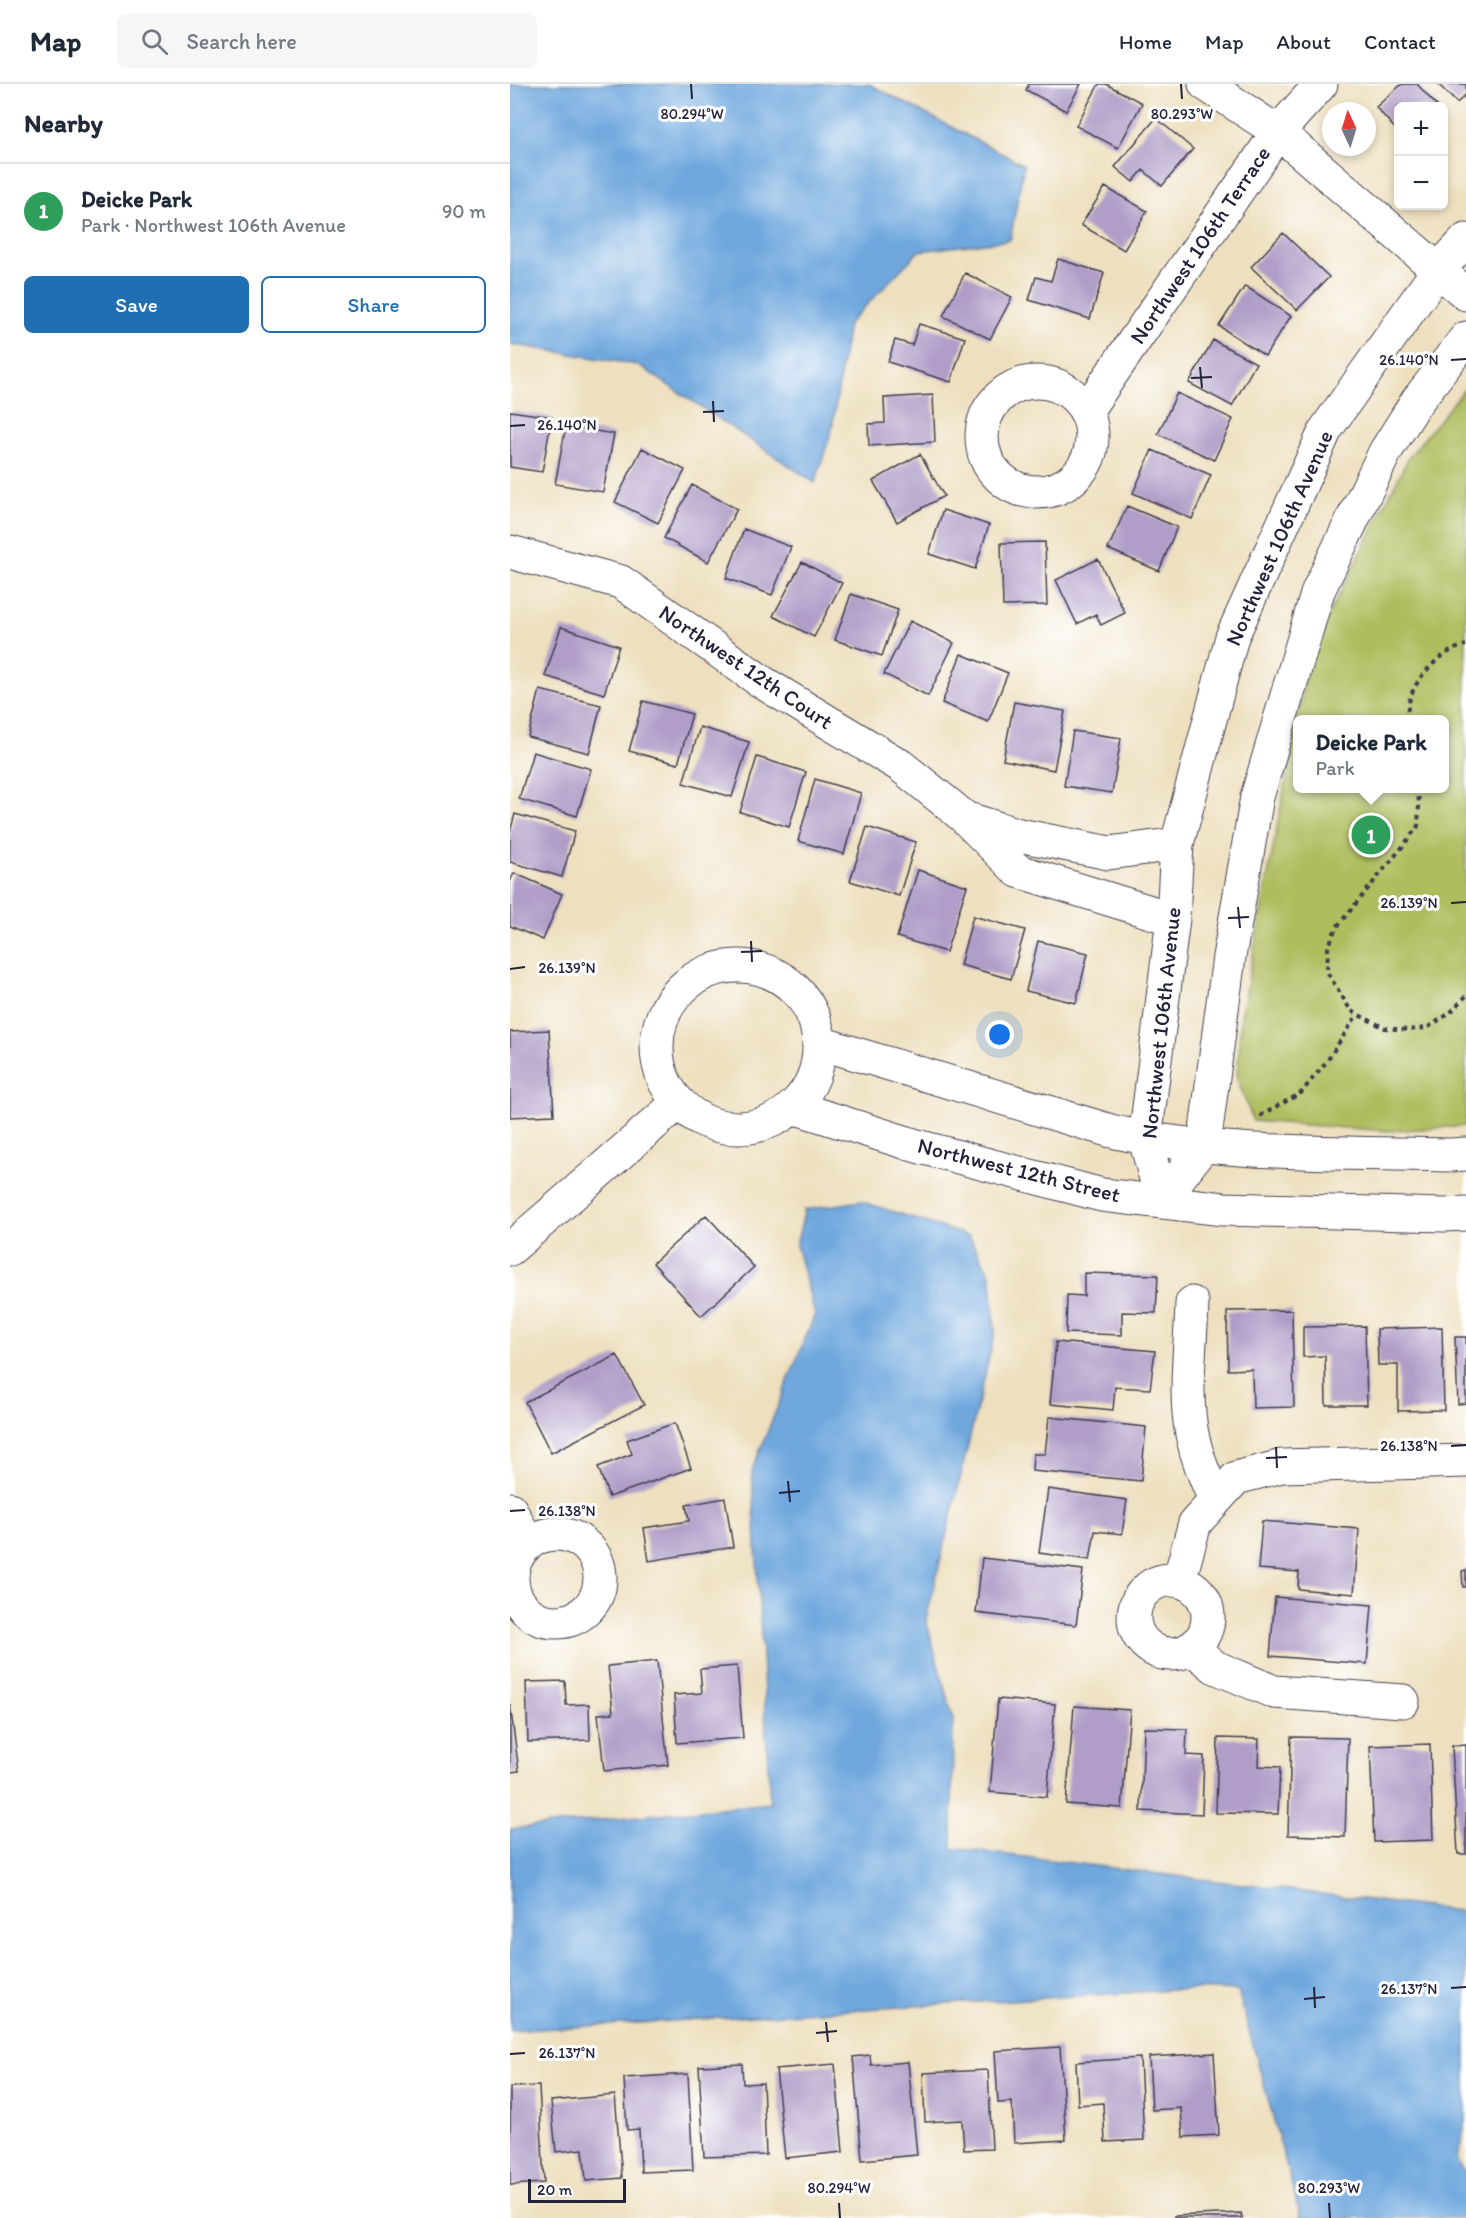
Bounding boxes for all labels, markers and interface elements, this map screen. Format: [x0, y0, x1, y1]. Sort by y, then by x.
search box [117, 14, 537, 68]
text: Map [30, 24, 81, 58]
icon: search [138, 25, 171, 58]
text: Search here [186, 28, 297, 55]
text: Home [1119, 29, 1172, 54]
text: Map [1205, 29, 1244, 54]
text: About [1277, 29, 1331, 54]
text: Contact [1364, 29, 1436, 54]
north arrow [1322, 102, 1376, 156]
map controls [1394, 102, 1448, 210]
button: + [1394, 102, 1448, 156]
text: 80.294°W [660, 105, 724, 123]
text: 80.293°W [1151, 105, 1213, 123]
text: Nearby [24, 107, 103, 139]
street label: Northwest 106th Terrace [1124, 141, 1276, 349]
button: − [1394, 156, 1448, 210]
text: Deicke Park [81, 186, 192, 213]
text: 1 [39, 199, 48, 223]
text: 90 m [442, 199, 486, 223]
text: Park · Northwest 106th Avenue [81, 213, 346, 237]
button: Save [24, 276, 249, 333]
button: Share [261, 276, 486, 333]
text: 26.140°N [1379, 351, 1439, 369]
text: 26.140°N [537, 416, 597, 434]
street label: Northwest 106th Avenue [1219, 426, 1339, 650]
street label: Northwest 12th Court [654, 599, 838, 735]
popup [1293, 715, 1449, 793]
text: Deicke Park [1315, 729, 1427, 756]
text: Park [1315, 756, 1355, 780]
pin: 1 [1352, 812, 1390, 858]
text: 26.139°N [1380, 894, 1438, 912]
street label: Northwest 106th Avenue [1135, 906, 1187, 1140]
text: 26.139°N [538, 959, 596, 977]
your location [985, 1020, 1014, 1049]
street label: Northwest 12th Street [915, 1132, 1123, 1208]
text: 26.138°N [1380, 1437, 1438, 1455]
text: 26.138°N [538, 1502, 596, 1520]
text: 26.137°N [1381, 1980, 1437, 1998]
text: 26.137°N [539, 2044, 595, 2062]
scale bar [528, 2176, 626, 2204]
text: 80.294°W [807, 2179, 871, 2197]
text: 80.293°W [1298, 2179, 1360, 2197]
text: 20 m [537, 2180, 572, 2199]

